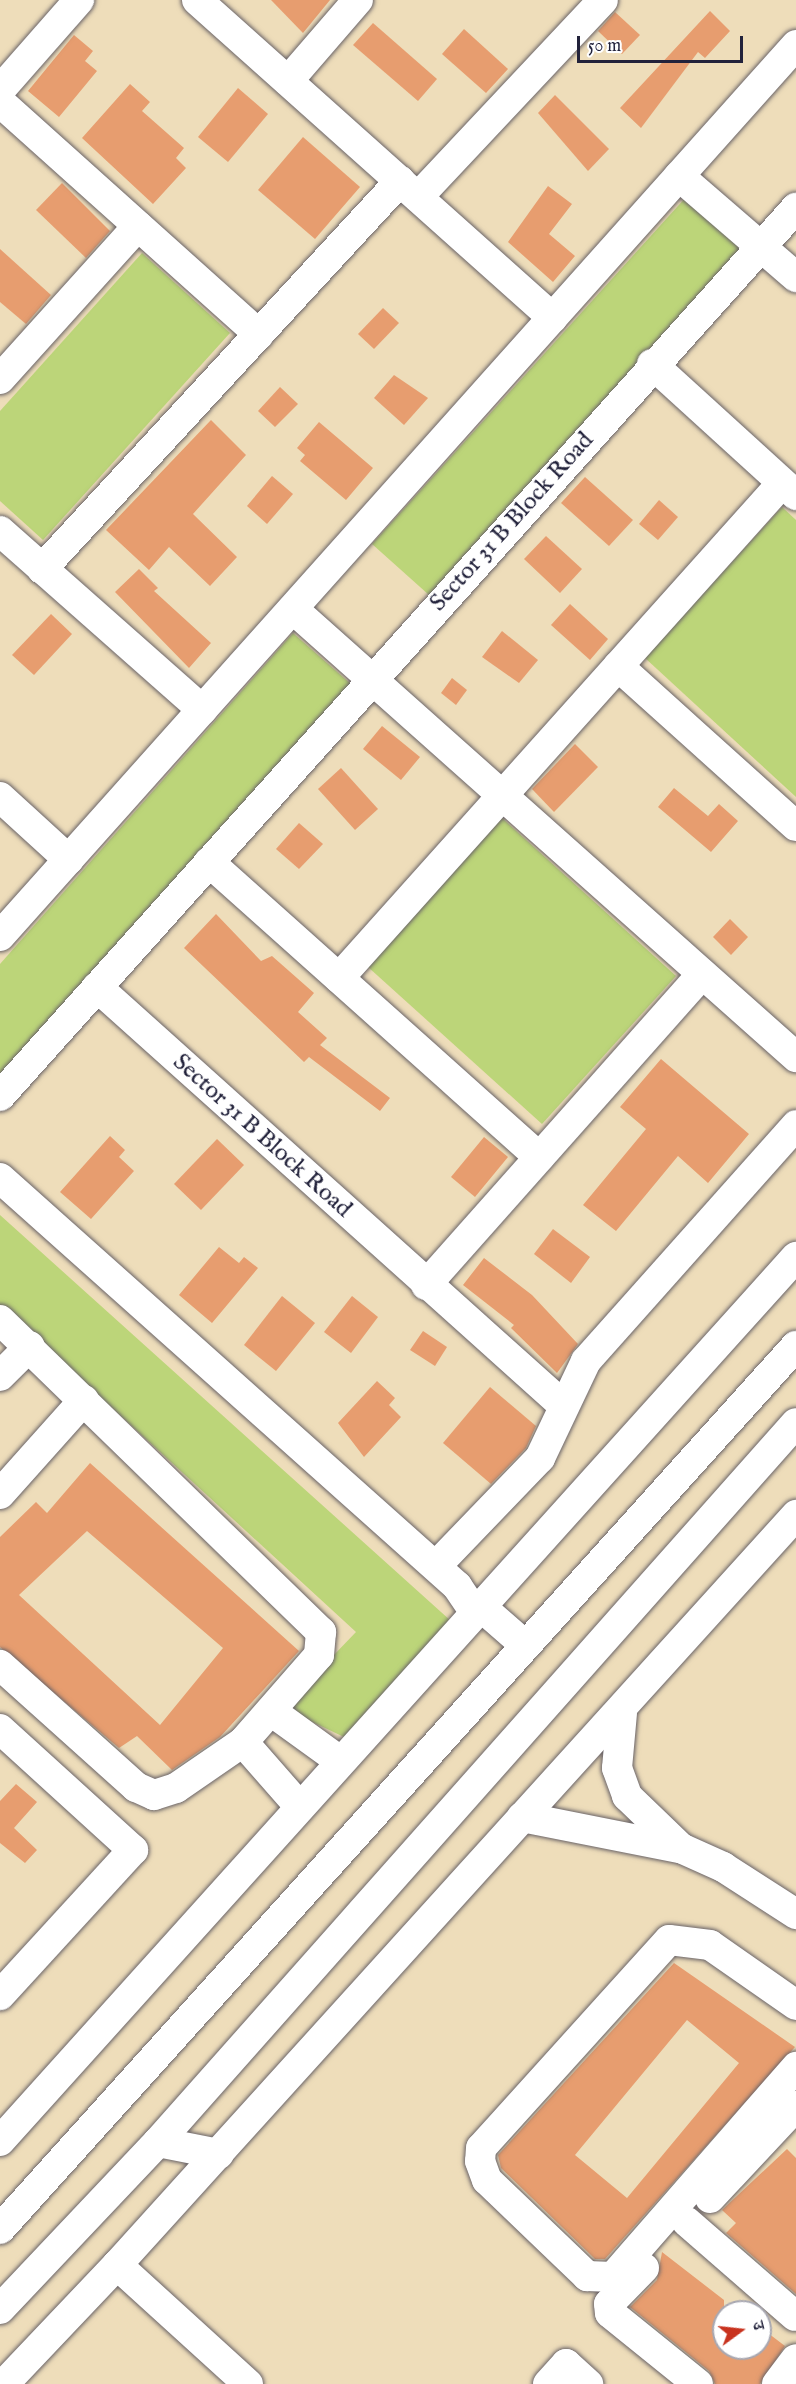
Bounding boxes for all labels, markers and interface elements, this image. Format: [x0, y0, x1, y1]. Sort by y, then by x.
scale bar [580, 24, 746, 62]
text: 50 m [588, 35, 621, 58]
street label: Sector 31 B Block Road [424, 427, 600, 617]
street label: Sector 31 B Block Road [167, 1048, 357, 1224]
north arrow [712, 2300, 772, 2360]
text: उ [747, 2319, 768, 2332]

